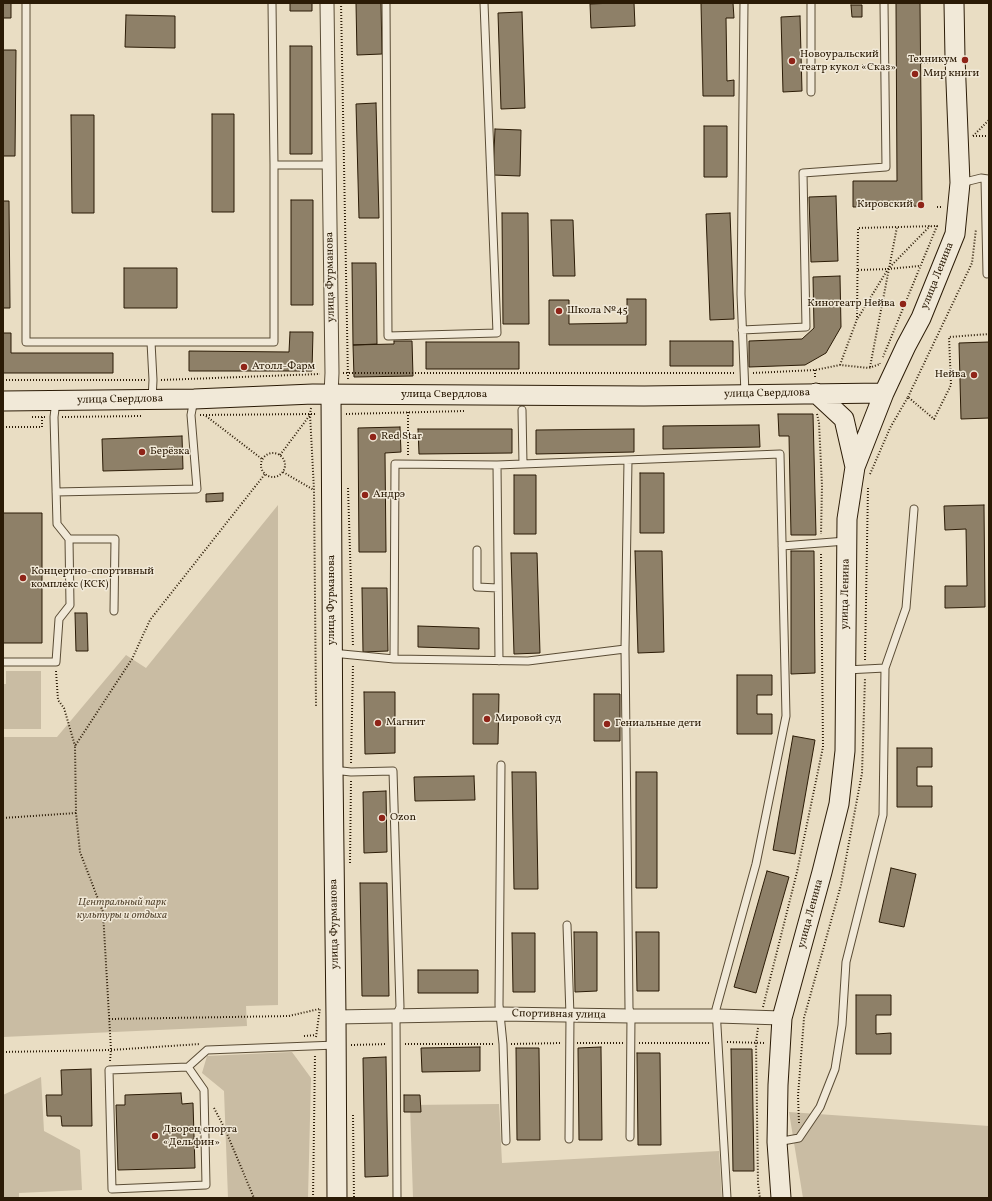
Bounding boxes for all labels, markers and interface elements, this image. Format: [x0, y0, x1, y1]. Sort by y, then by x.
place label: Новоуральский театр кукол «Сказ» [800, 48, 896, 74]
place label: Техникум [908, 53, 957, 67]
marker: Техникум [960, 55, 970, 65]
marker: Новоуральский театр кукол «Сказ» [787, 56, 797, 66]
place label: Мир книги [923, 67, 979, 81]
marker: Мир книги [910, 69, 920, 79]
place label: Кировский [857, 198, 913, 212]
marker: Кировский [916, 200, 926, 210]
street label: улица Фурманова [324, 232, 338, 322]
street label: улица Ленина [919, 241, 957, 311]
place label: Кинотеатр Нейва [807, 297, 895, 311]
marker: Кинотеатр Нейва [898, 299, 908, 309]
place label: Школа №45 [567, 304, 628, 318]
marker: Школа №45 [554, 306, 564, 316]
place label: Атолл-Фарм [252, 360, 315, 374]
marker: Атолл-Фарм [239, 362, 249, 372]
place label: Нейва [935, 368, 966, 382]
marker: Нейва [969, 370, 979, 380]
street label: улица Свердлова [724, 387, 810, 401]
street label: улица Свердлова [401, 388, 487, 402]
street label: улица Свердлова [77, 393, 163, 407]
place label: Red Star [381, 430, 422, 444]
marker: Red Star [368, 432, 378, 442]
place label: Берёзка [150, 445, 190, 459]
marker: Берёзка [137, 447, 147, 457]
place label: Андрэ [373, 488, 405, 502]
marker: Андрэ [360, 490, 370, 500]
street label: улица Фурманова [325, 555, 339, 645]
street label: улица Ленина [839, 558, 853, 630]
place label: Концертно-спортивный комплекс (КСК) [31, 565, 154, 591]
marker: Концертно-спортивный комплекс (КСК) [18, 573, 28, 583]
place label: Мировой суд [495, 712, 561, 726]
marker: Мировой суд [482, 714, 492, 724]
place label: Магнит [386, 716, 425, 730]
place label: Гениальные дети [615, 717, 701, 731]
marker: Магнит [373, 718, 383, 728]
marker: Гениальные дети [602, 719, 612, 729]
place label: Ozon [390, 811, 416, 825]
marker: Ozon [377, 813, 387, 823]
street label: улица Ленина [795, 878, 827, 950]
street label: улица Фурманова [328, 879, 342, 969]
park label: Центральный парк культуры и отдыха [77, 896, 167, 922]
street label: Спортивная улица [512, 1008, 606, 1022]
place label: Дворец спорта «Дельфин» [163, 1123, 237, 1149]
marker: Дворец спорта «Дельфин» [150, 1131, 160, 1141]

